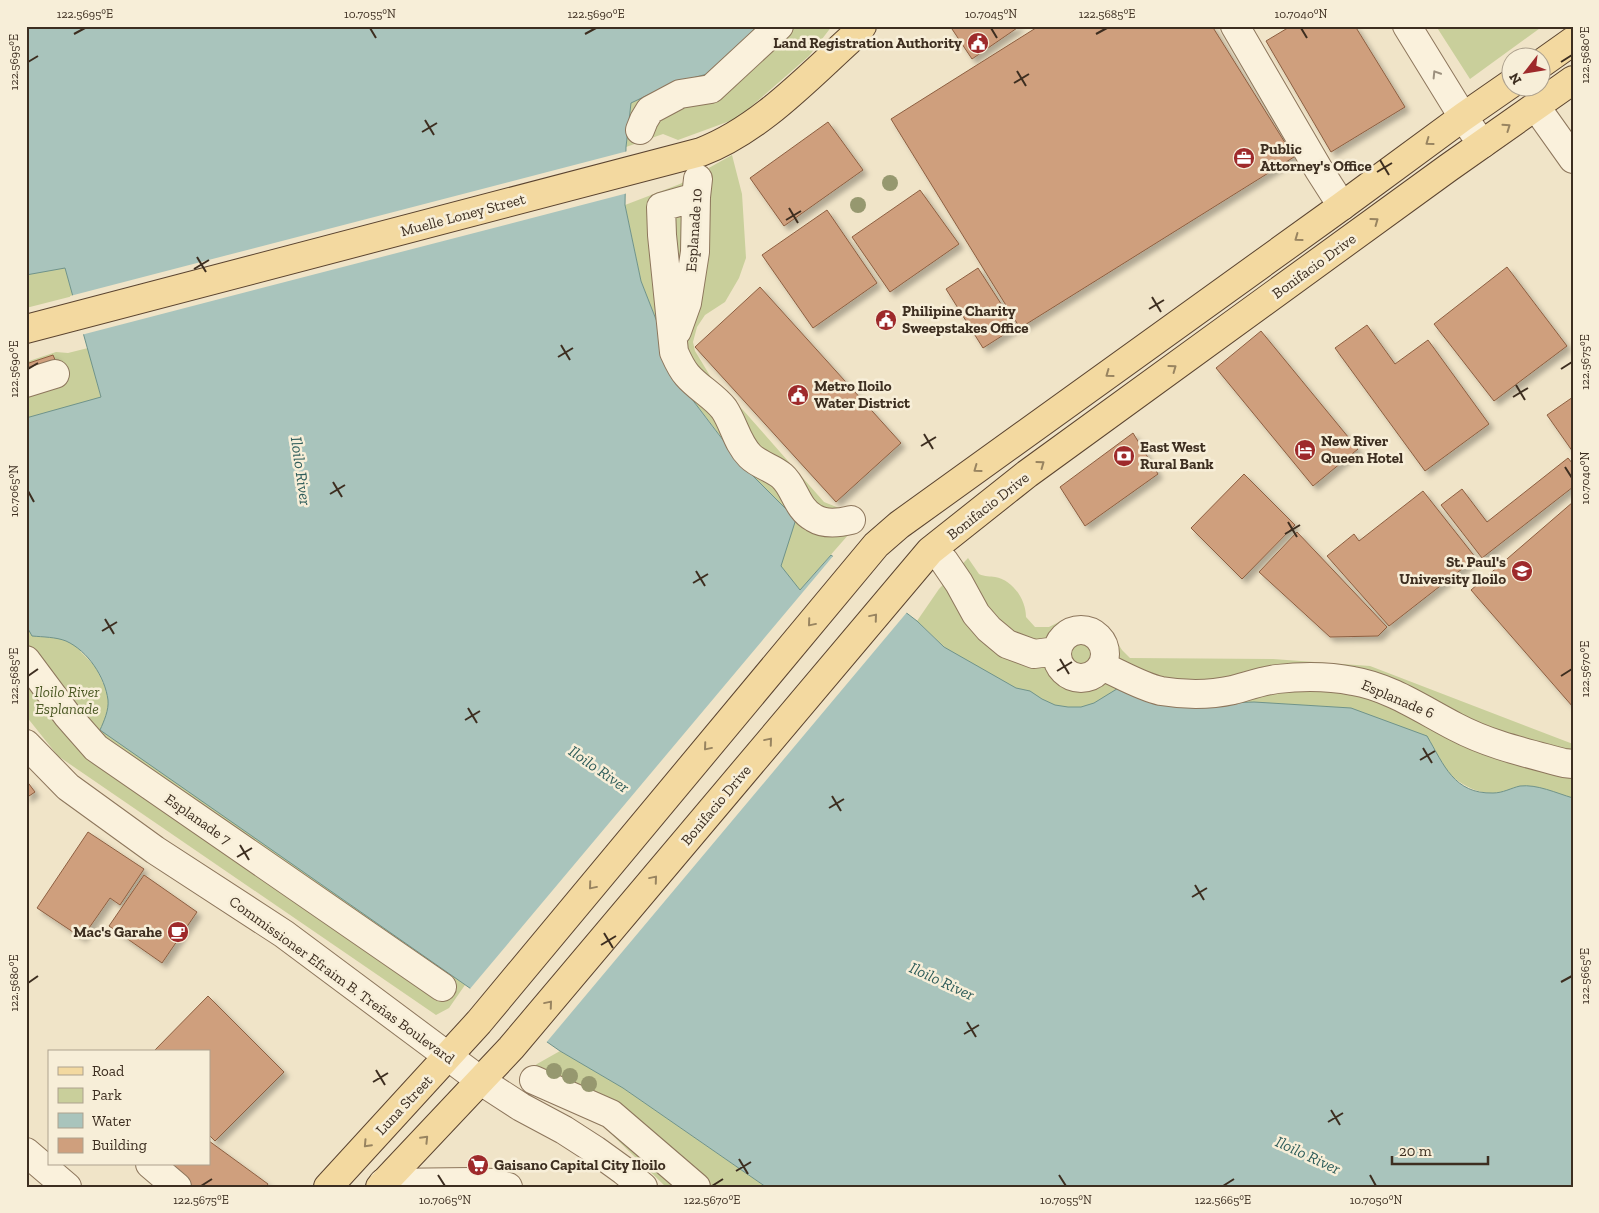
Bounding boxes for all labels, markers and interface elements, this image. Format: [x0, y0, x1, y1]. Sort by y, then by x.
text: 122.5695°E [57, 7, 113, 21]
text: 10.7055°N [344, 7, 396, 21]
text: 122.5690°E [567, 7, 625, 21]
text: 10.7045°N [965, 7, 1017, 21]
text: 122.5685°E [1079, 7, 1135, 21]
text: 10.7040°N [1275, 7, 1328, 21]
text: 122.5680°E [1578, 26, 1592, 84]
public building icon: Land Registration Authority [966, 31, 990, 55]
text: 122.5695°E [7, 34, 21, 90]
place label: Land Registration Authority [773, 34, 962, 52]
north arrow [1502, 48, 1552, 98]
text: N [1505, 69, 1525, 87]
one-way arrow [1433, 70, 1443, 79]
one-way arrow [1501, 124, 1511, 133]
one-way arrow [1425, 136, 1435, 145]
place label: Public Attorney's Office [1260, 140, 1372, 175]
office icon: Public Attorney's Office [1232, 146, 1256, 170]
street label: Esplanade 10 [682, 188, 706, 272]
street label: Muelle Loney Street [399, 190, 528, 240]
one-way arrow [1369, 218, 1379, 227]
street label: Bonifacio Drive [1269, 230, 1359, 302]
one-way arrow [1294, 232, 1304, 241]
place label: Philipine Charity Sweepstakes Office [902, 302, 1029, 337]
public building icon: Philipine Charity Sweepstakes Office [874, 308, 898, 332]
text: 122.5675°E [1578, 334, 1592, 390]
text: 122.5690°E [7, 340, 21, 398]
one-way arrow [1167, 365, 1176, 375]
one-way arrow [1106, 368, 1115, 376]
place label: Metro Iloilo Water District [814, 377, 911, 412]
public building icon: Metro Iloilo Water District [786, 383, 810, 407]
place label: New River Queen Hotel [1321, 432, 1403, 467]
water label: Iloilo River [287, 435, 315, 507]
place label: East West Rural Bank [1140, 438, 1214, 473]
hotel icon: New River Queen Hotel [1293, 438, 1317, 462]
bank icon: East West Rural Bank [1112, 444, 1136, 468]
text: 10.7040°N [1578, 451, 1592, 504]
one-way arrow [1035, 461, 1045, 470]
one-way arrow [973, 463, 983, 472]
text: 10.7065°N [7, 465, 21, 517]
street label: Bonifacio Drive [943, 468, 1033, 544]
place label: St. Paul's University Iloilo [1399, 553, 1506, 588]
school or university icon: St. Paul's University Iloilo [1510, 559, 1534, 583]
one-way arrow [868, 614, 877, 623]
one-way arrow [808, 617, 817, 626]
text: 122.5670°E [1578, 641, 1592, 697]
text: 122.5685°E [7, 648, 21, 704]
street label: Esplanade 6 [1359, 676, 1437, 722]
park label: Iloilo River Esplanade [35, 683, 100, 718]
one-way arrow [764, 738, 773, 747]
water label: Iloilo River [565, 741, 633, 797]
one-way arrow [704, 742, 713, 751]
street label: Bonifacio Drive [677, 761, 755, 849]
street label: Esplanade 7 [162, 790, 234, 848]
one-way arrow [648, 876, 657, 885]
one-way arrow [589, 880, 598, 889]
street label: Commissioner Efraim B. Treñas Boulevard [226, 892, 459, 1068]
cafe icon: Mac's Garahe [166, 920, 190, 944]
place label: Mac's Garahe [73, 923, 162, 941]
text: 122.5665°E [1578, 948, 1592, 1004]
text: 122.5680°E [7, 954, 21, 1012]
water label: Iloilo River [907, 958, 978, 1004]
one-way arrow [543, 1000, 552, 1009]
legend [48, 1050, 210, 1166]
text: Road [92, 1062, 125, 1080]
street label: Luna Street [372, 1071, 437, 1139]
text: Park [92, 1086, 122, 1104]
text: Water [92, 1112, 132, 1130]
water label: Iloilo River [1273, 1132, 1344, 1178]
scale bar [1392, 1133, 1488, 1165]
text: Building [92, 1136, 147, 1154]
one-way arrow [420, 1136, 429, 1145]
one-way arrow [364, 1139, 373, 1148]
text: 20 m [1399, 1142, 1432, 1160]
supermarket icon: Gaisano Capital City Iloilo [466, 1153, 490, 1177]
place label: Gaisano Capital City Iloilo [494, 1156, 666, 1174]
text: 122.5675°E [173, 1193, 229, 1207]
text: 10.7065°N [419, 1193, 471, 1207]
text: 122.5670°E [684, 1193, 740, 1207]
text: 10.7055°N [1040, 1193, 1092, 1207]
text: 122.5665°E [1195, 1193, 1251, 1207]
text: 10.7050°N [1350, 1193, 1402, 1207]

